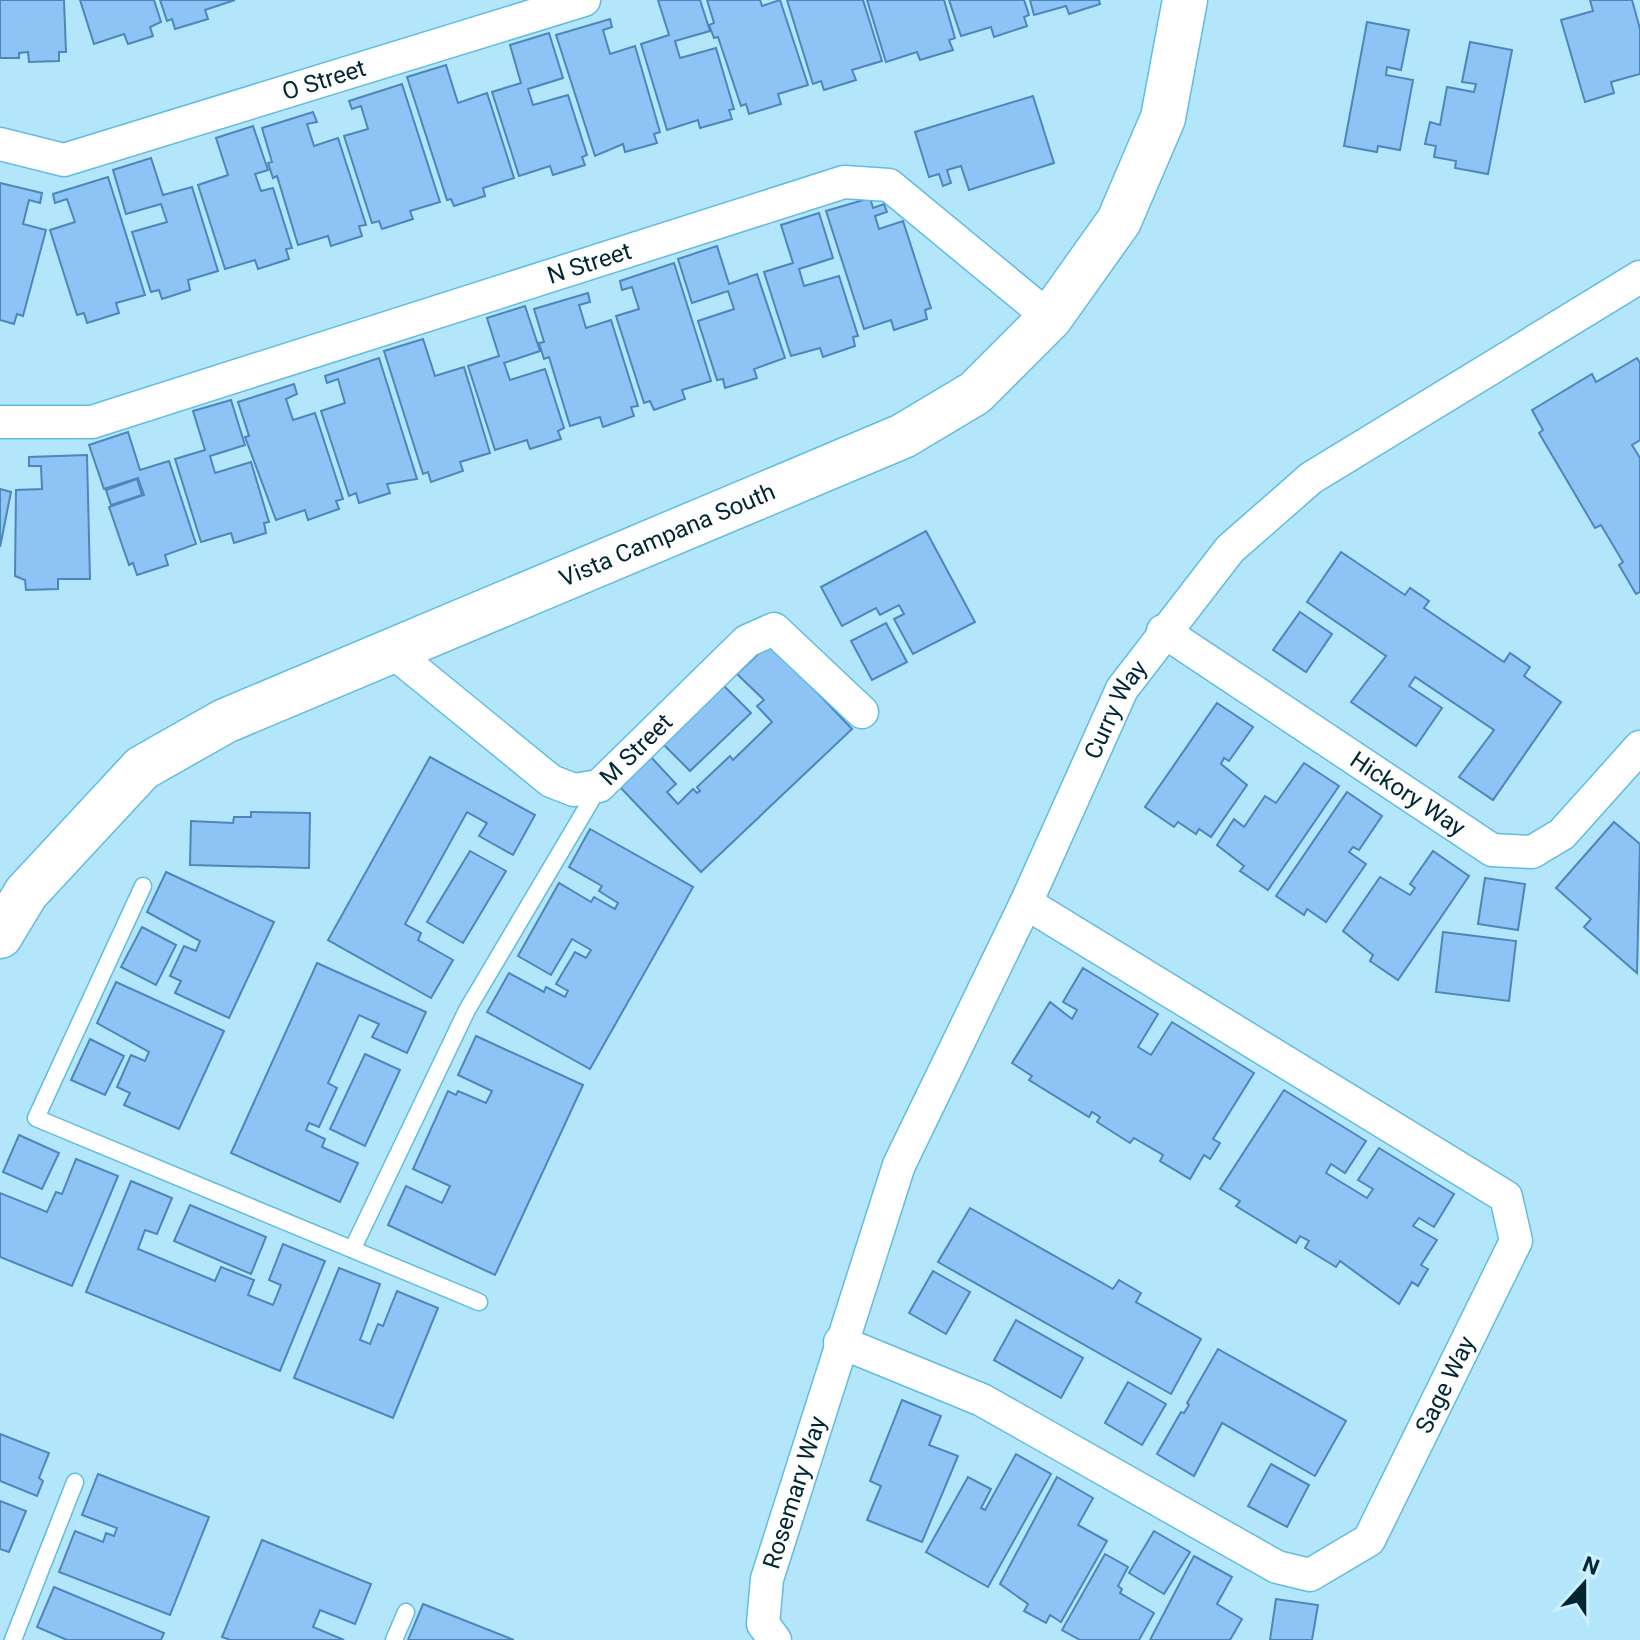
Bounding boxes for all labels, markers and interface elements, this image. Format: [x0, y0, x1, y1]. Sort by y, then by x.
street label: O Street [279, 54, 369, 106]
street label: N Street [544, 237, 635, 290]
street label: Vista Campana South [555, 477, 779, 593]
street label: Curry Way [1078, 654, 1153, 763]
street label: M Street [594, 708, 678, 791]
street label: Hickory Way [1345, 746, 1471, 843]
street label: Sage Way [1410, 1331, 1481, 1438]
street label: Rosemary Way [757, 1412, 832, 1572]
north arrow [1544, 1544, 1624, 1624]
text: N [1579, 1551, 1603, 1580]

